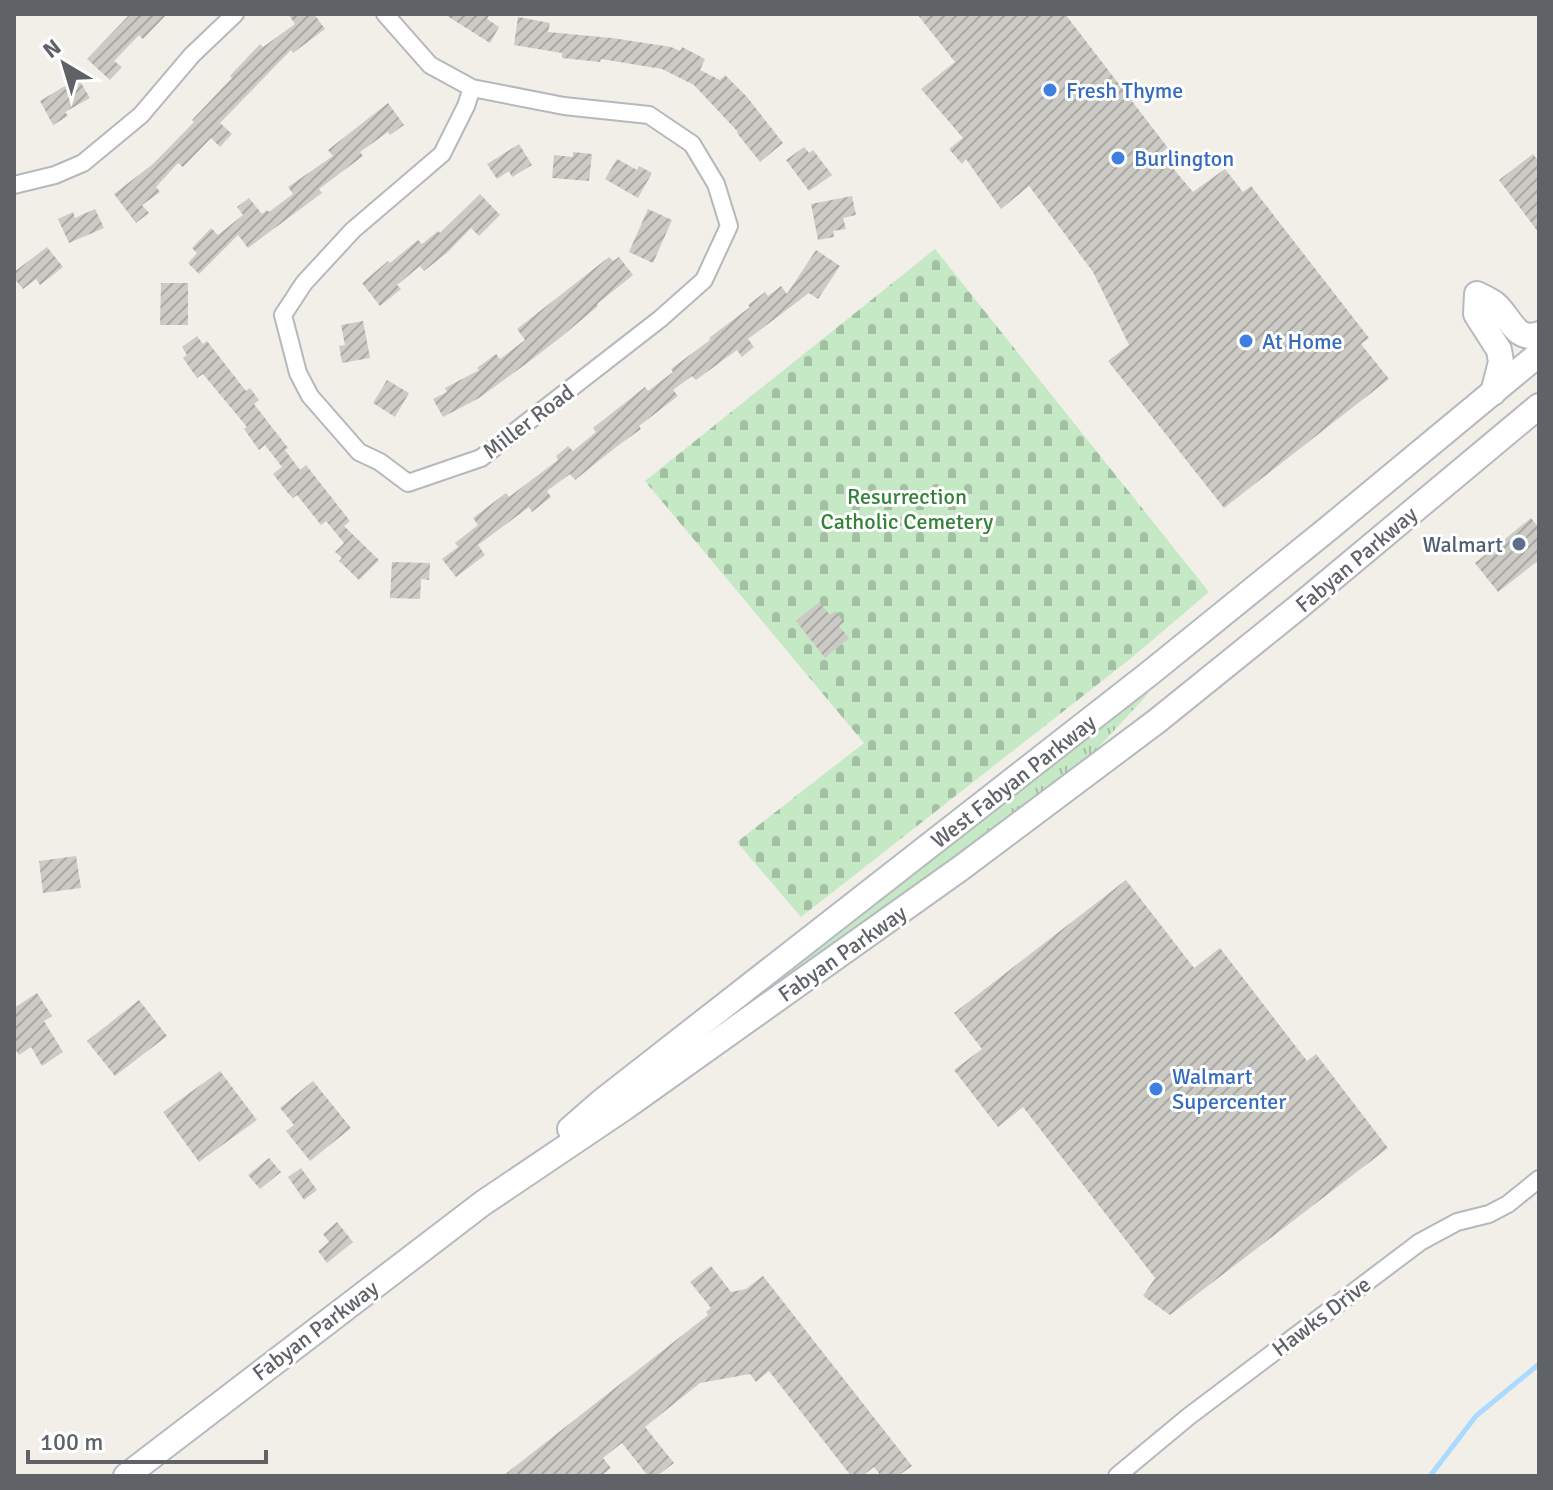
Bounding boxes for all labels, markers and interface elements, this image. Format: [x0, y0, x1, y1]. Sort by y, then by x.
north arrow [24, 24, 104, 104]
text: N [38, 33, 66, 64]
place label: Fresh Thyme [1066, 77, 1183, 104]
marker: Fresh Thyme [1041, 81, 1059, 99]
place label: Burlington [1134, 145, 1234, 172]
marker: Burlington [1109, 149, 1127, 167]
place label: At Home [1262, 328, 1342, 355]
marker: At Home [1237, 332, 1255, 350]
street label: Miller Road [477, 378, 579, 464]
park label: Resurrection Catholic Cemetery [821, 483, 994, 535]
street label: Fabyan Parkway [1290, 500, 1423, 618]
place label: Walmart [1423, 531, 1503, 558]
marker: Walmart [1510, 535, 1528, 553]
street label: West Fabyan Parkway [926, 708, 1102, 854]
street label: Fabyan Parkway [773, 899, 912, 1008]
place label: Walmart Supercenter [1172, 1063, 1286, 1115]
marker: Walmart Supercenter [1147, 1080, 1165, 1098]
street label: Hawks Drive [1267, 1271, 1376, 1362]
street label: Fabyan Parkway [247, 1274, 384, 1387]
scale bar [28, 1414, 266, 1464]
text: 100 m [40, 1427, 103, 1457]

